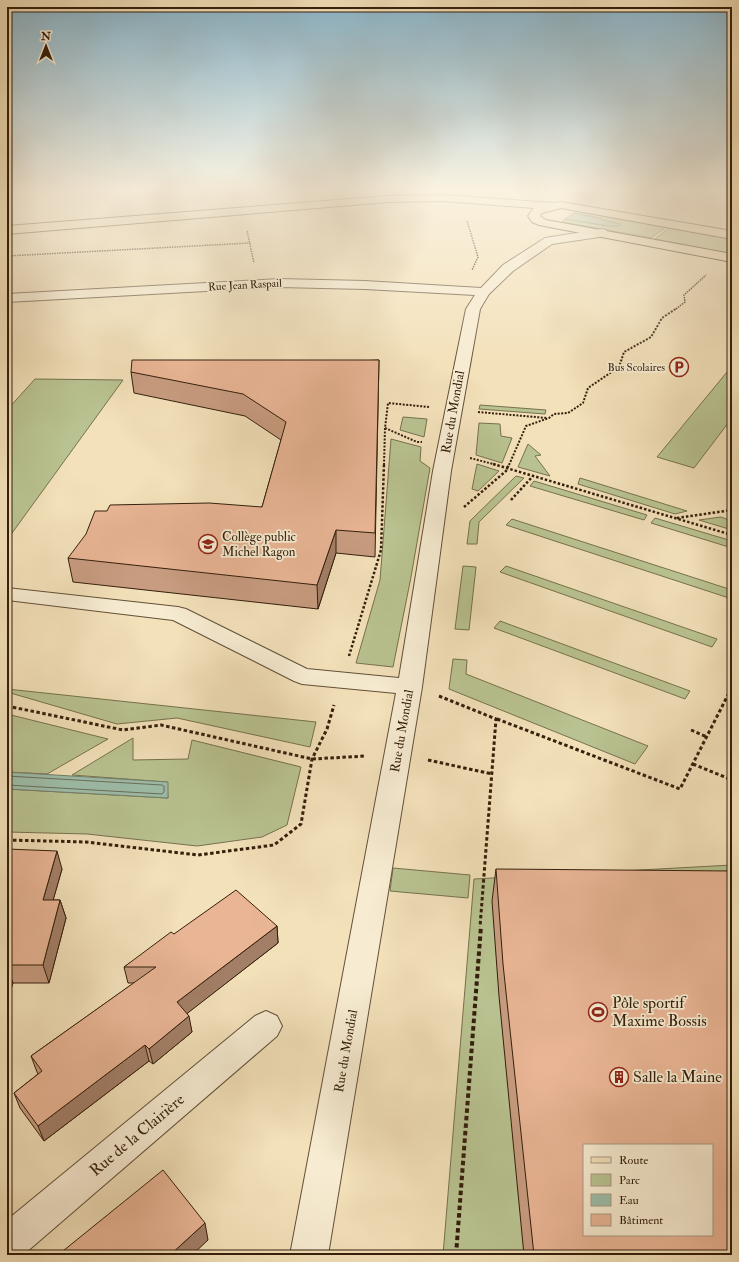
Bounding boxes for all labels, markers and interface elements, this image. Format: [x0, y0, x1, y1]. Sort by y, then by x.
north arrow [26, 26, 66, 66]
text: N [40, 30, 52, 43]
street label: Rue Jean Raspail [208, 277, 282, 294]
parking icon: Bus Scolaires [668, 356, 690, 378]
place label: Bus Scolaires [608, 361, 665, 374]
street label: Rue du Mondial [438, 369, 468, 455]
place label: Collège public Michel Ragon [222, 529, 296, 560]
school or university icon: Collège public Michel Ragon [197, 533, 219, 555]
street label: Rue du Mondial [387, 688, 417, 774]
place label: Pôle sportif Maxime Bossis [612, 993, 707, 1031]
sports icon: Pôle sportif Maxime Bossis [587, 1001, 609, 1023]
street label: Rue du Mondial [331, 1008, 361, 1094]
building icon: Salle la Maine [608, 1066, 630, 1088]
place label: Salle la Maine [633, 1067, 722, 1087]
street label: Rue de la Clairière [85, 1089, 189, 1180]
legend [583, 1144, 713, 1236]
text: Route [619, 1153, 648, 1168]
text: Parc [619, 1173, 640, 1188]
text: Eau [619, 1193, 639, 1208]
text: Bâtiment [619, 1213, 663, 1228]

